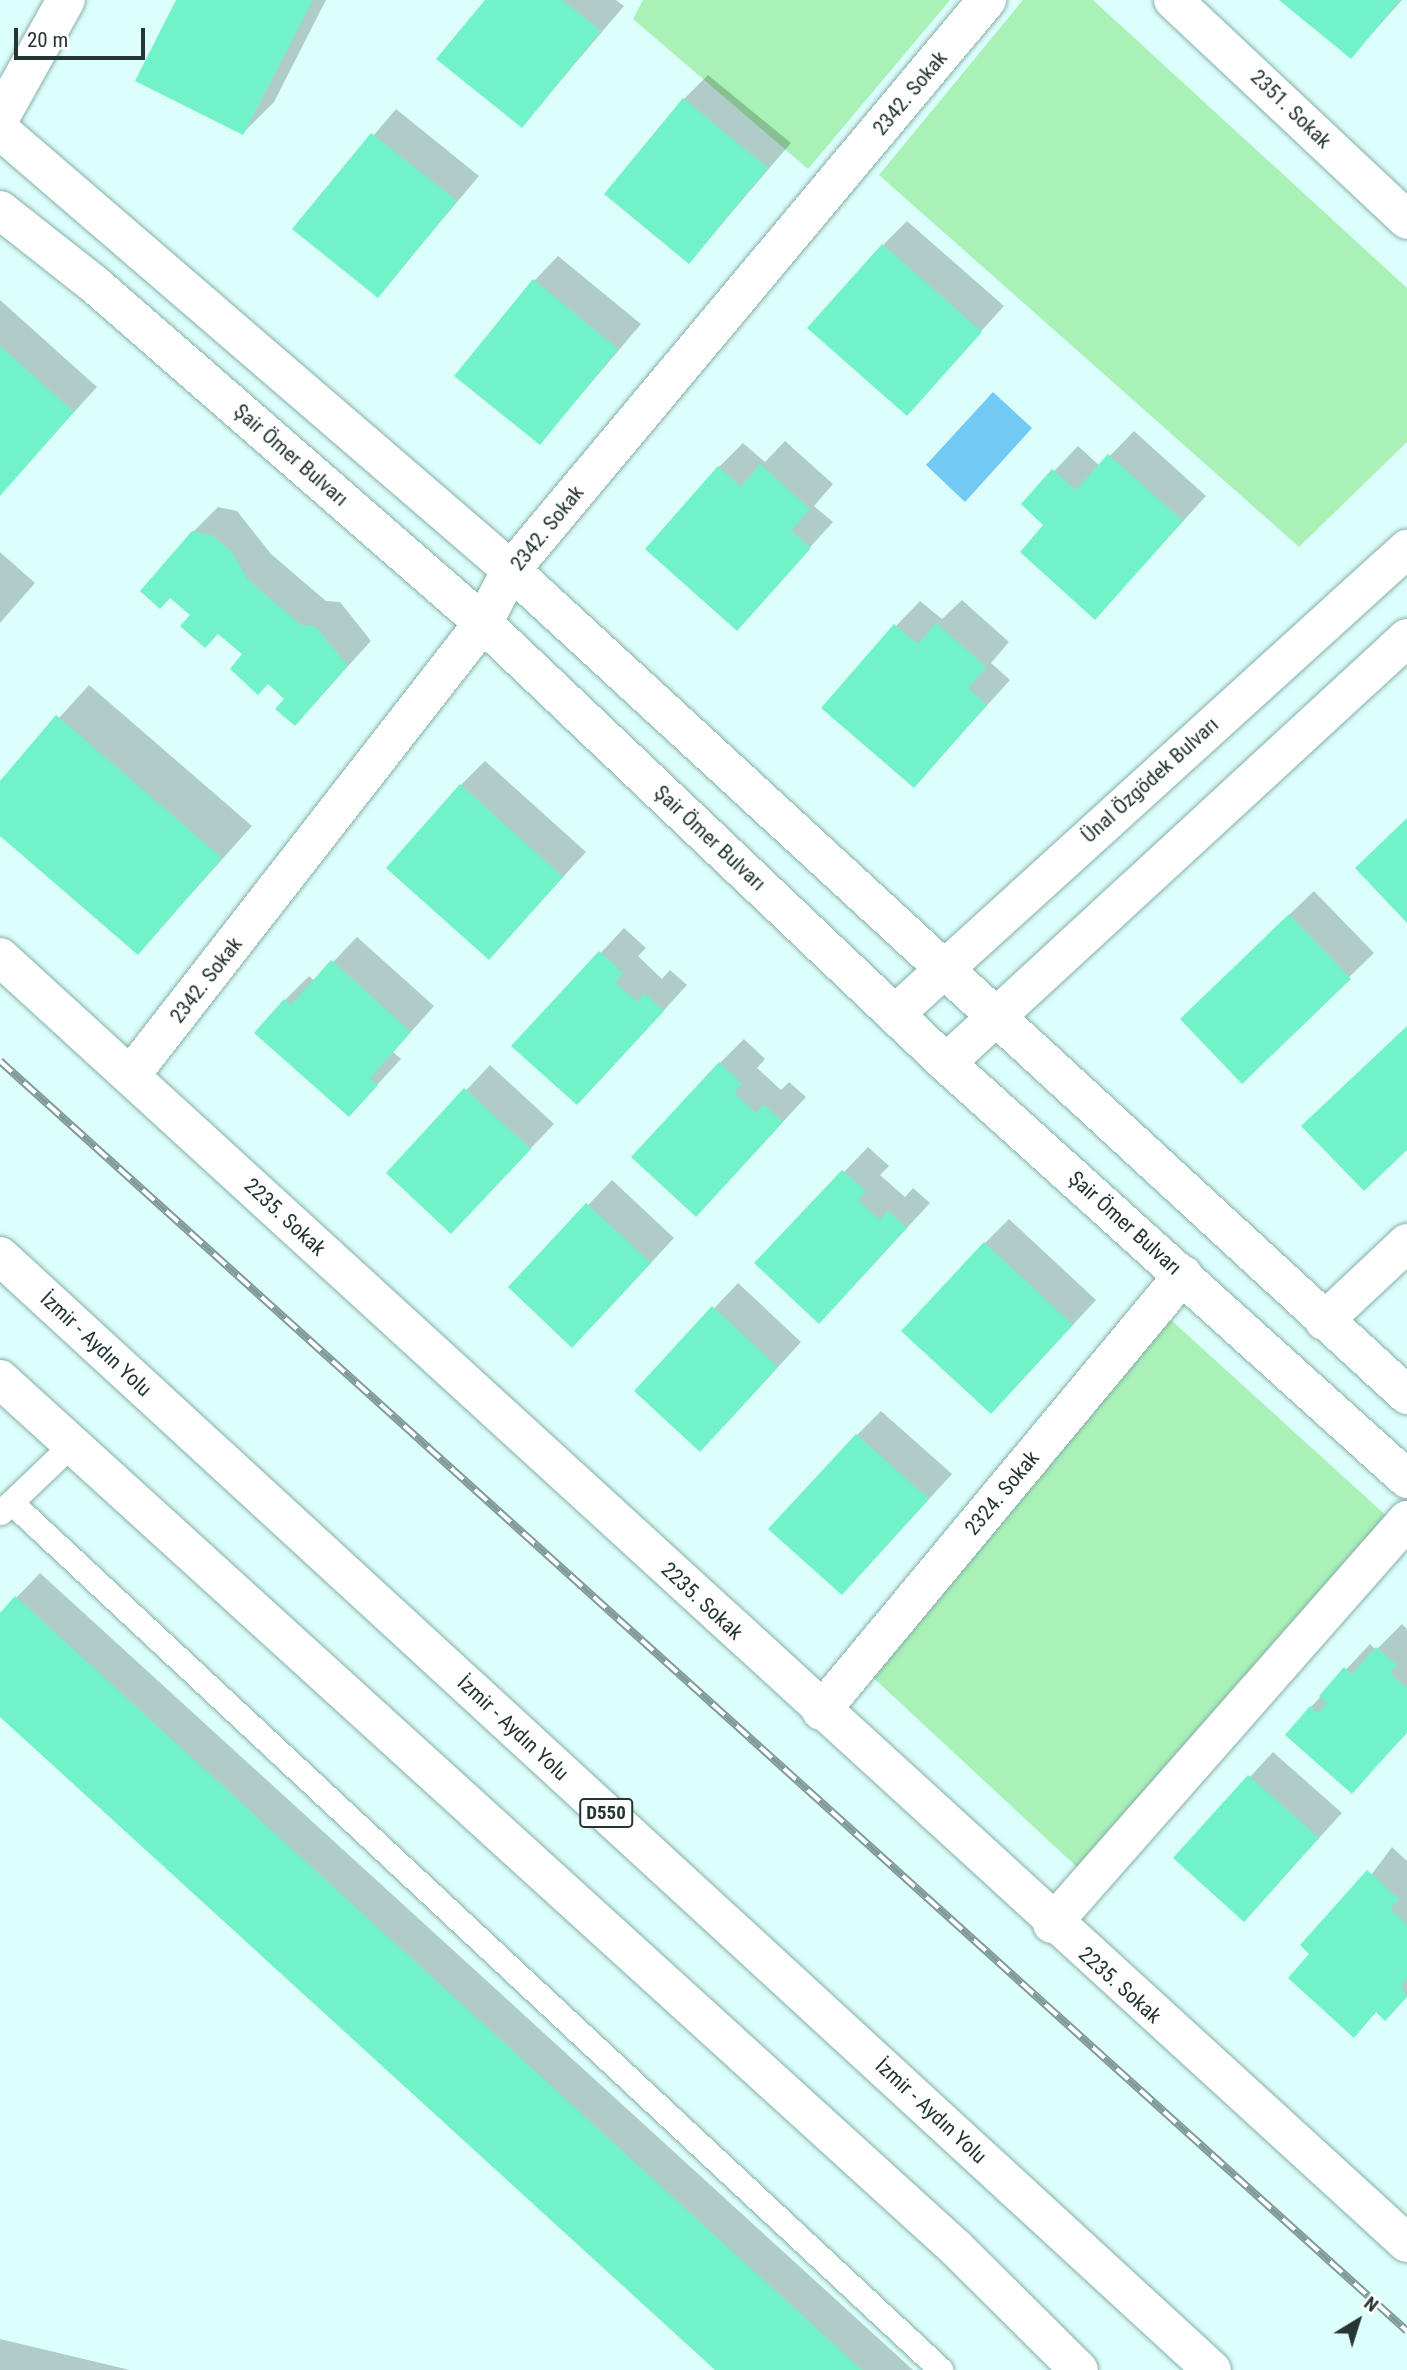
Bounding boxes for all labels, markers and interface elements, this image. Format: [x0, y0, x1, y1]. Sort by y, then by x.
scale bar [18, 14, 149, 58]
text: 20 m [27, 28, 68, 52]
street label: 2342. Sokak [867, 46, 953, 140]
street label: 2351. Sokak [1245, 64, 1337, 154]
street label: Şair Ömer Bulvarı [229, 399, 353, 511]
street label: 2342. Sokak [505, 480, 589, 576]
street label: Ünal Özgödek Bulvarı [1076, 712, 1224, 848]
street label: Şair Ömer Bulvarı [649, 780, 771, 896]
street label: 2342. Sokak [165, 932, 247, 1028]
street label: Şair Ömer Bulvarı [1063, 1166, 1187, 1280]
street label: 2235. Sokak [239, 1173, 331, 1261]
street label: İzmir - Aydın Yolu [35, 1286, 157, 1402]
street label: 2324. Sokak [959, 1446, 1045, 1540]
street label: 2235. Sokak [656, 1557, 748, 1645]
street label: İzmir - Aydın Yolu [452, 1670, 574, 1786]
road number: D550 [578, 1798, 634, 1828]
street label: 2235. Sokak [1074, 1941, 1166, 2029]
street label: İzmir - Aydın Yolu [870, 2053, 992, 2169]
north arrow [1323, 2286, 1393, 2356]
text: N [1360, 2291, 1383, 2317]

